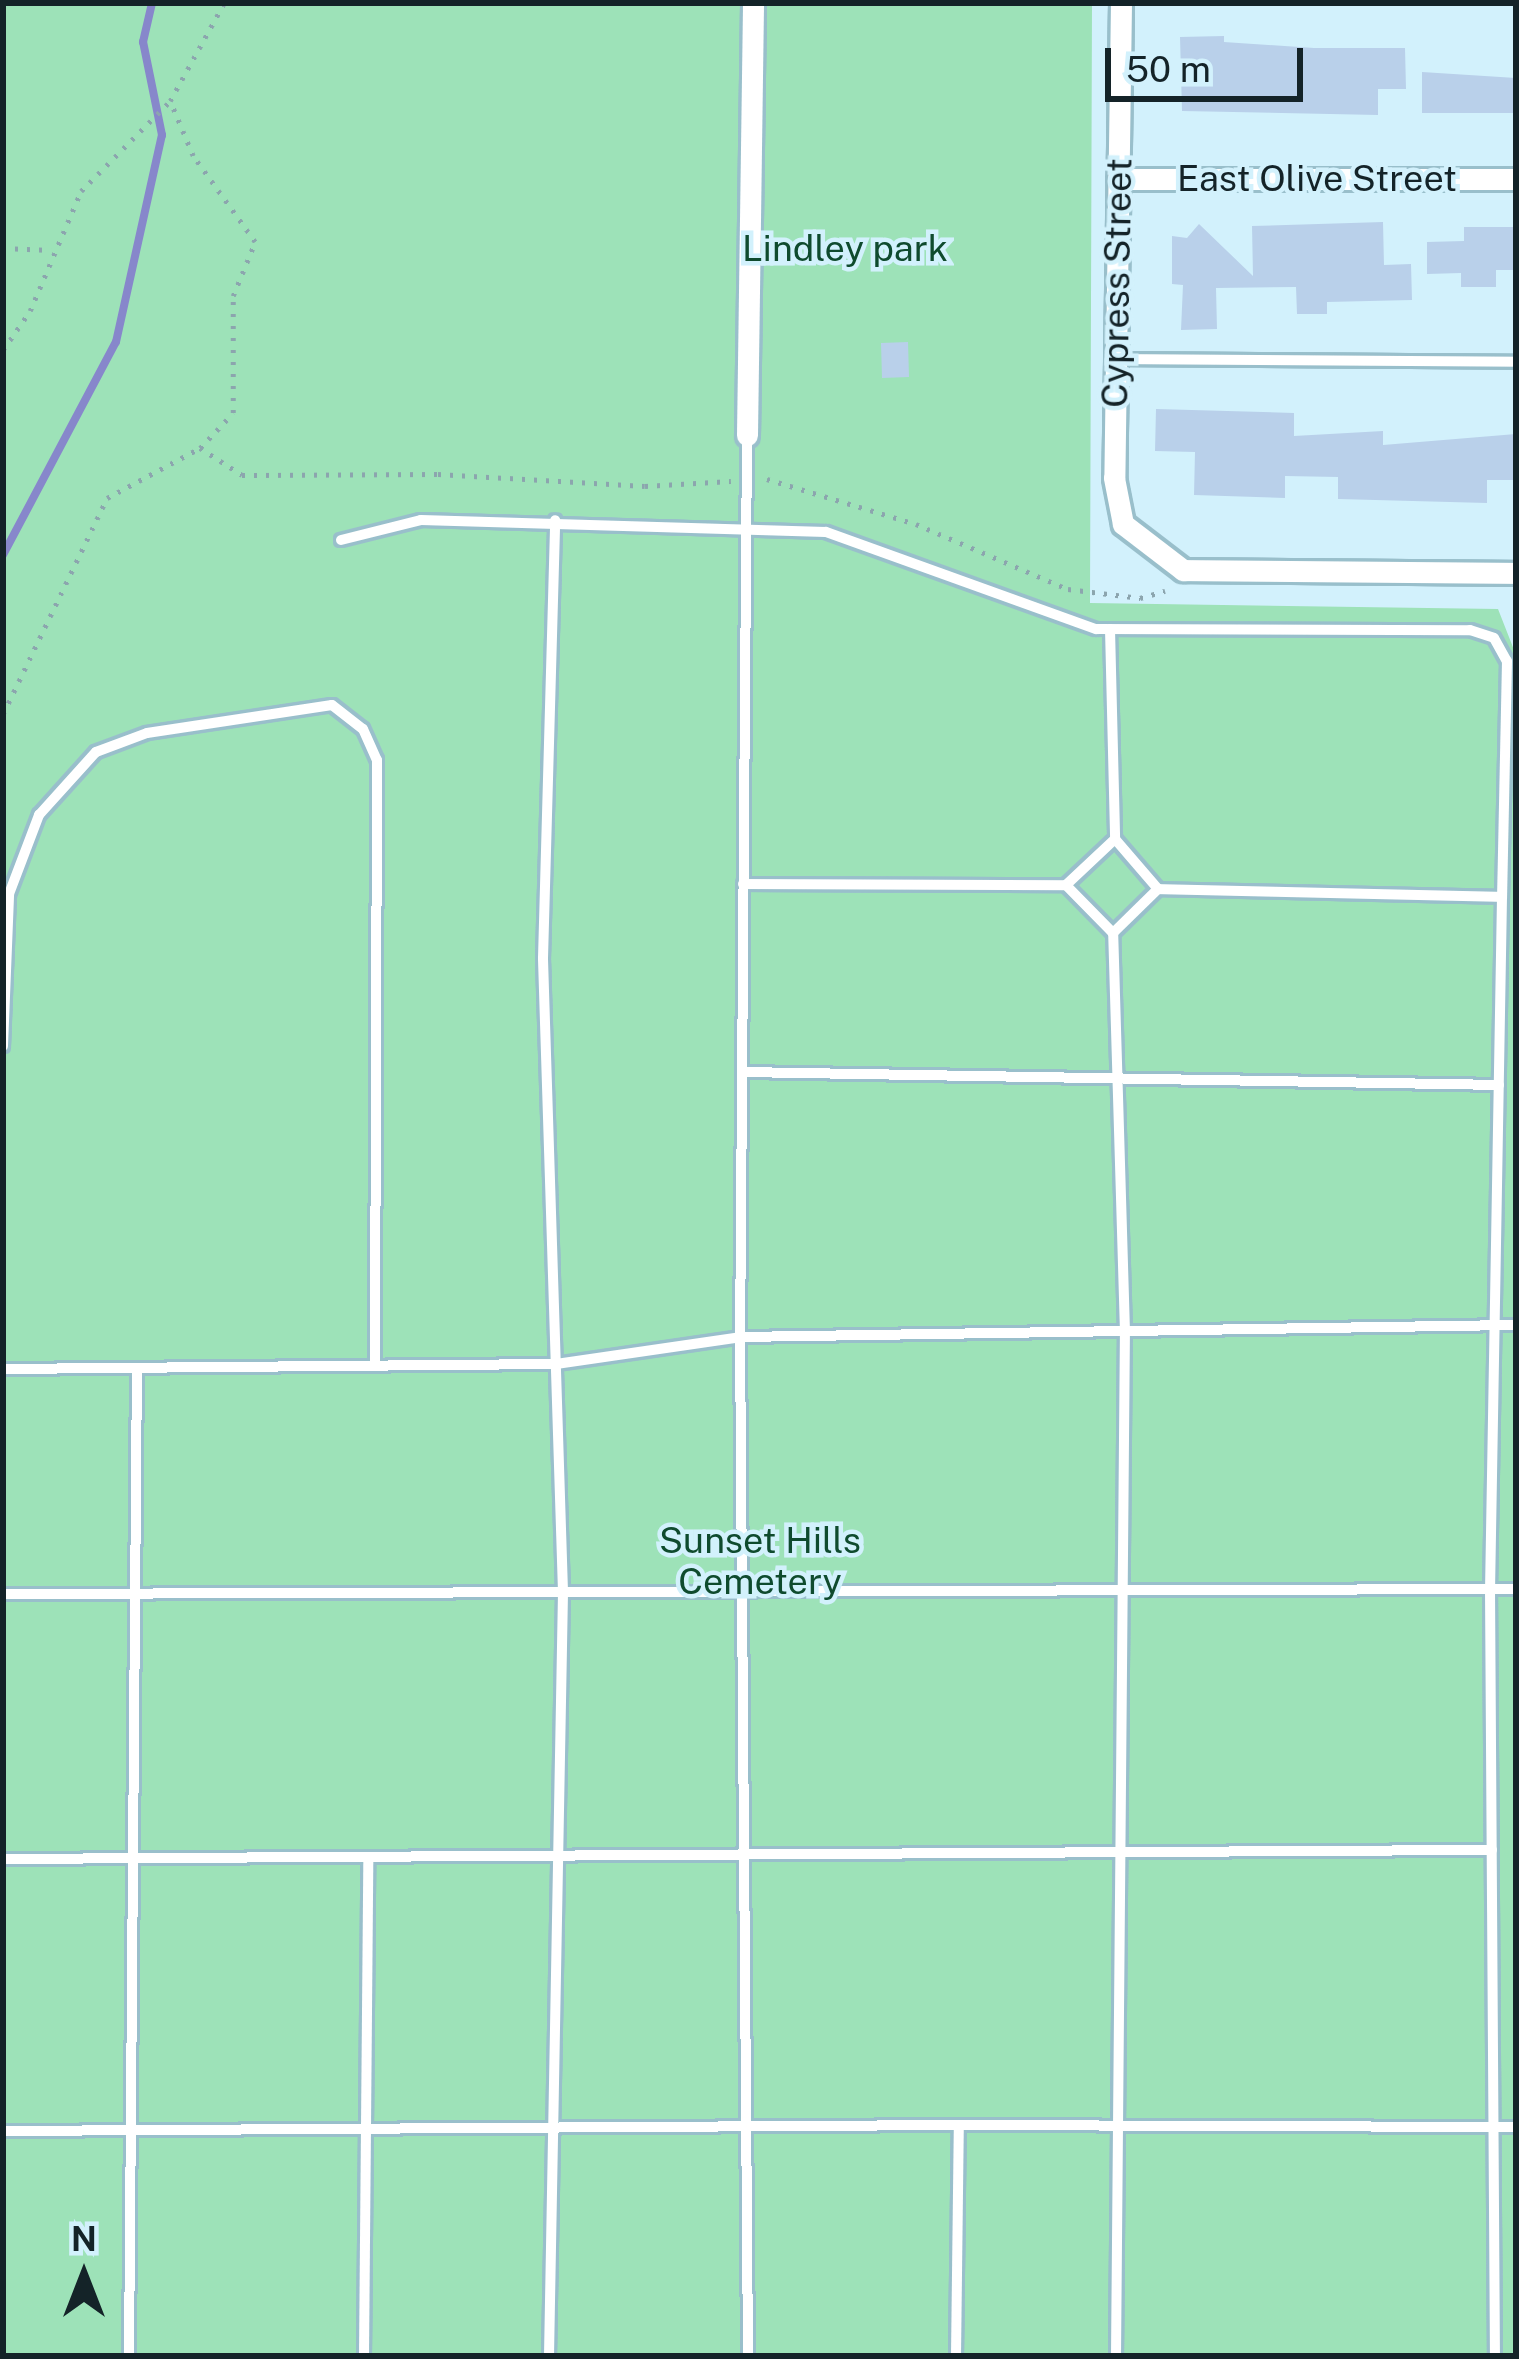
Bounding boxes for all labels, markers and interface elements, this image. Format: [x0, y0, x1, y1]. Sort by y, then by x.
scale bar [1111, 24, 1309, 98]
text: 50 m [1126, 48, 1211, 90]
street label: East Olive Street [1177, 157, 1457, 201]
street label: Cypress Street [1093, 158, 1141, 408]
park label: Lindley park [742, 227, 948, 271]
park label: Sunset Hills Cemetery [659, 1518, 861, 1603]
north arrow [24, 2215, 144, 2335]
text: N [71, 2220, 97, 2258]

